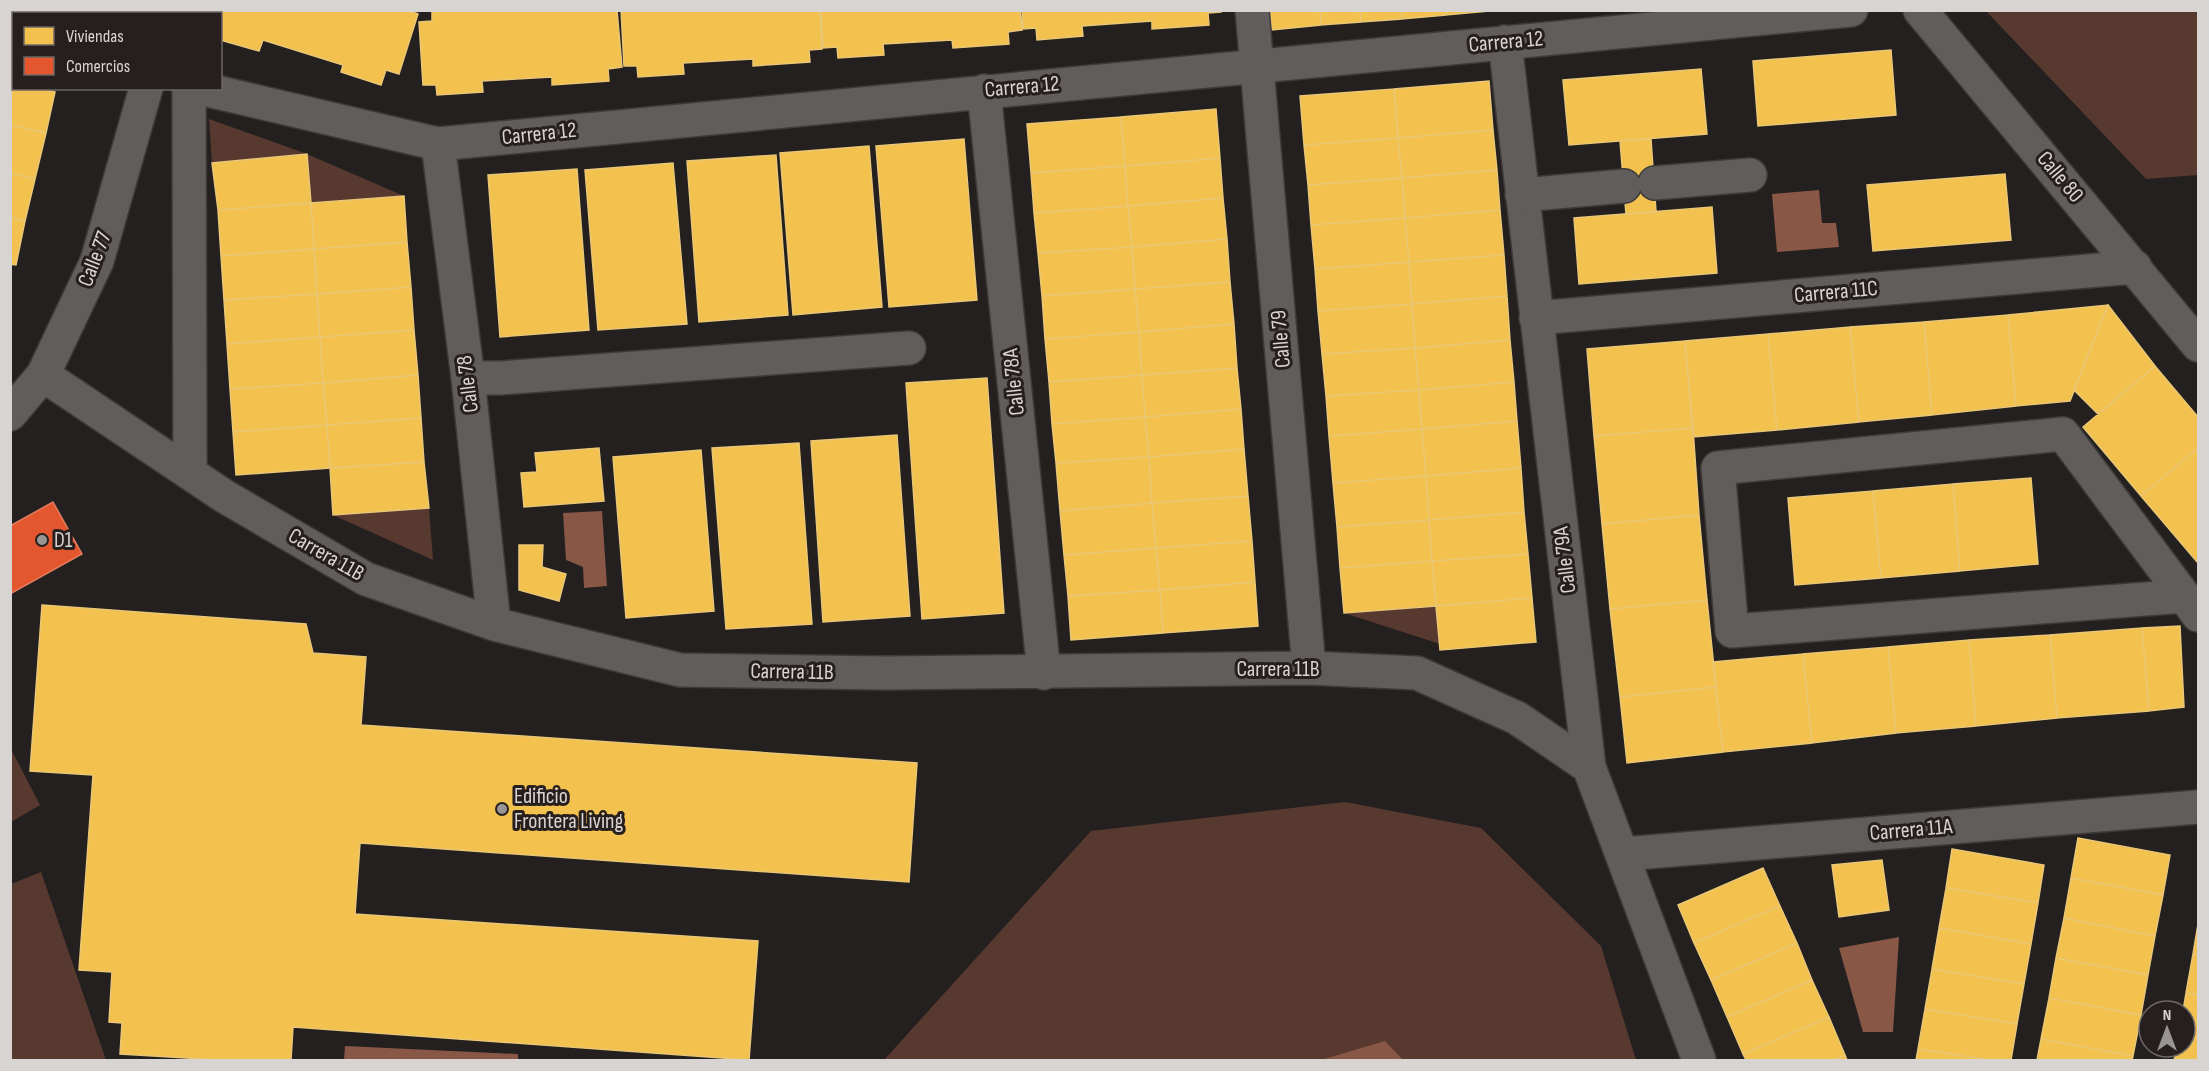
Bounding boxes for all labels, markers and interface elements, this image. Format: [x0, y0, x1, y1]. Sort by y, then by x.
legend [12, 12, 222, 90]
street label: Carrera 12 [1468, 25, 1544, 59]
text: Viviendas [66, 26, 124, 47]
text: Comercios [66, 56, 130, 77]
street label: Carrera 12 [984, 70, 1060, 104]
street label: Carrera 12 [500, 117, 578, 151]
street label: Calle 80 [2031, 146, 2089, 208]
street label: Calle 77 [72, 227, 118, 290]
street label: Carrera 11C [1793, 275, 1879, 309]
street label: Calle 79 [1265, 309, 1297, 369]
street label: Calle 78A [997, 347, 1031, 417]
street label: Calle 78 [451, 354, 485, 414]
street label: Carrera 11B [283, 523, 369, 587]
street label: Calle 79A [1547, 524, 1582, 595]
place label: D1 [54, 527, 73, 554]
marker: D1 [35, 533, 49, 547]
street label: Carrera 11B [1236, 656, 1320, 683]
street label: Carrera 11B [750, 658, 834, 686]
place label: Edificio Frontera Living [514, 783, 624, 835]
marker: Edificio Frontera Living [495, 802, 509, 816]
street label: Carrera 11A [1869, 813, 1954, 847]
north arrow [2137, 999, 2197, 1059]
text: N [2163, 1006, 2171, 1025]

